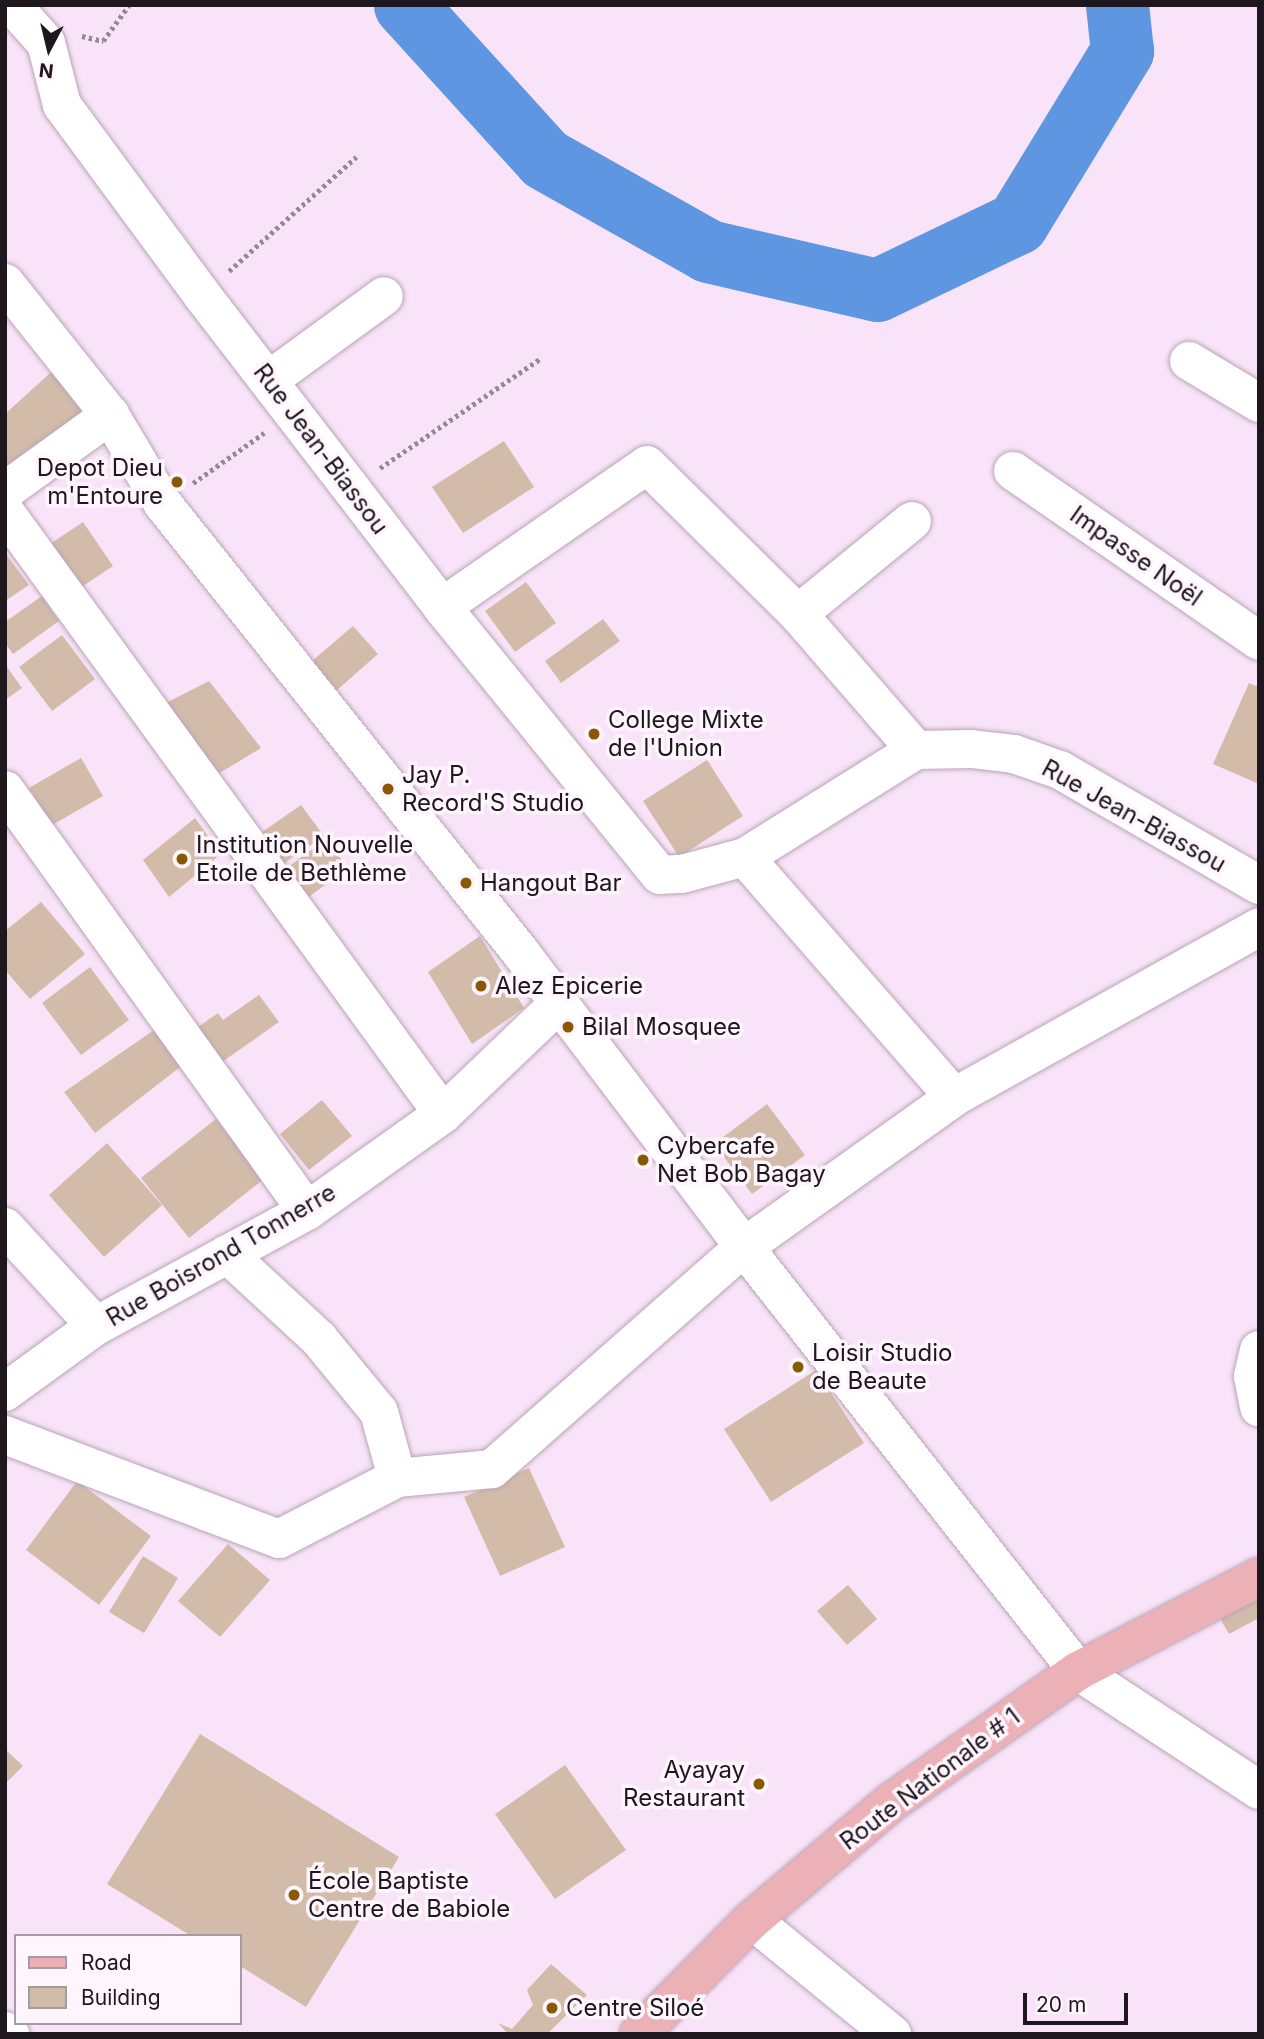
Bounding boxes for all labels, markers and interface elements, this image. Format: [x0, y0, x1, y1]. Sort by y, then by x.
north arrow [14, 14, 84, 84]
text: N [38, 58, 55, 83]
street label: Rue Jean-Biassou [248, 358, 394, 540]
place label: Depot Dieu m'Entoure [37, 454, 163, 510]
marker: Depot Dieu m'Entoure [169, 474, 185, 490]
street label: Impasse Noël [1065, 500, 1207, 612]
place label: College Mixte de l'Union [608, 706, 764, 762]
marker: College Mixte de l'Union [586, 726, 602, 742]
street label: Rue Jean-Biassou [1037, 753, 1231, 879]
place label: Jay P. Record'S Studio [402, 761, 584, 817]
marker: Jay P. Record'S Studio [380, 781, 396, 797]
place label: Institution Nouvelle Etoile de Bethlème [196, 831, 413, 887]
marker: Institution Nouvelle Etoile de Bethlème [174, 851, 190, 867]
place label: Hangout Bar [480, 869, 622, 897]
marker: Hangout Bar [458, 875, 474, 891]
place label: Alez Epicerie [495, 972, 643, 1000]
marker: Alez Epicerie [473, 978, 489, 994]
place label: Bilal Mosquee [582, 1013, 741, 1041]
marker: Bilal Mosquee [560, 1019, 576, 1035]
place label: Cybercafe Net Bob Bagay [657, 1132, 826, 1188]
marker: Cybercafe Net Bob Bagay [635, 1152, 651, 1168]
street label: Rue Boisrond Tonnerre [101, 1178, 341, 1332]
place label: Loisir Studio de Beaute [812, 1339, 952, 1395]
marker: Loisir Studio de Beaute [790, 1359, 806, 1375]
street label: Route Nationale # 1 [834, 1702, 1026, 1856]
place label: Ayayay Restaurant [623, 1756, 745, 1812]
marker: Ayayay Restaurant [751, 1776, 767, 1792]
place label: École Baptiste Centre de Babiole [308, 1867, 510, 1923]
marker: École Baptiste Centre de Babiole [286, 1887, 302, 1903]
legend [14, 1934, 242, 2025]
text: Road [81, 1950, 132, 1975]
scale bar [1026, 1980, 1131, 2024]
text: Building [81, 1985, 161, 2010]
text: 20 m [1036, 1992, 1086, 2017]
place label: Centre Siloé [566, 1994, 704, 2022]
marker: Centre Siloé [544, 2000, 560, 2016]

